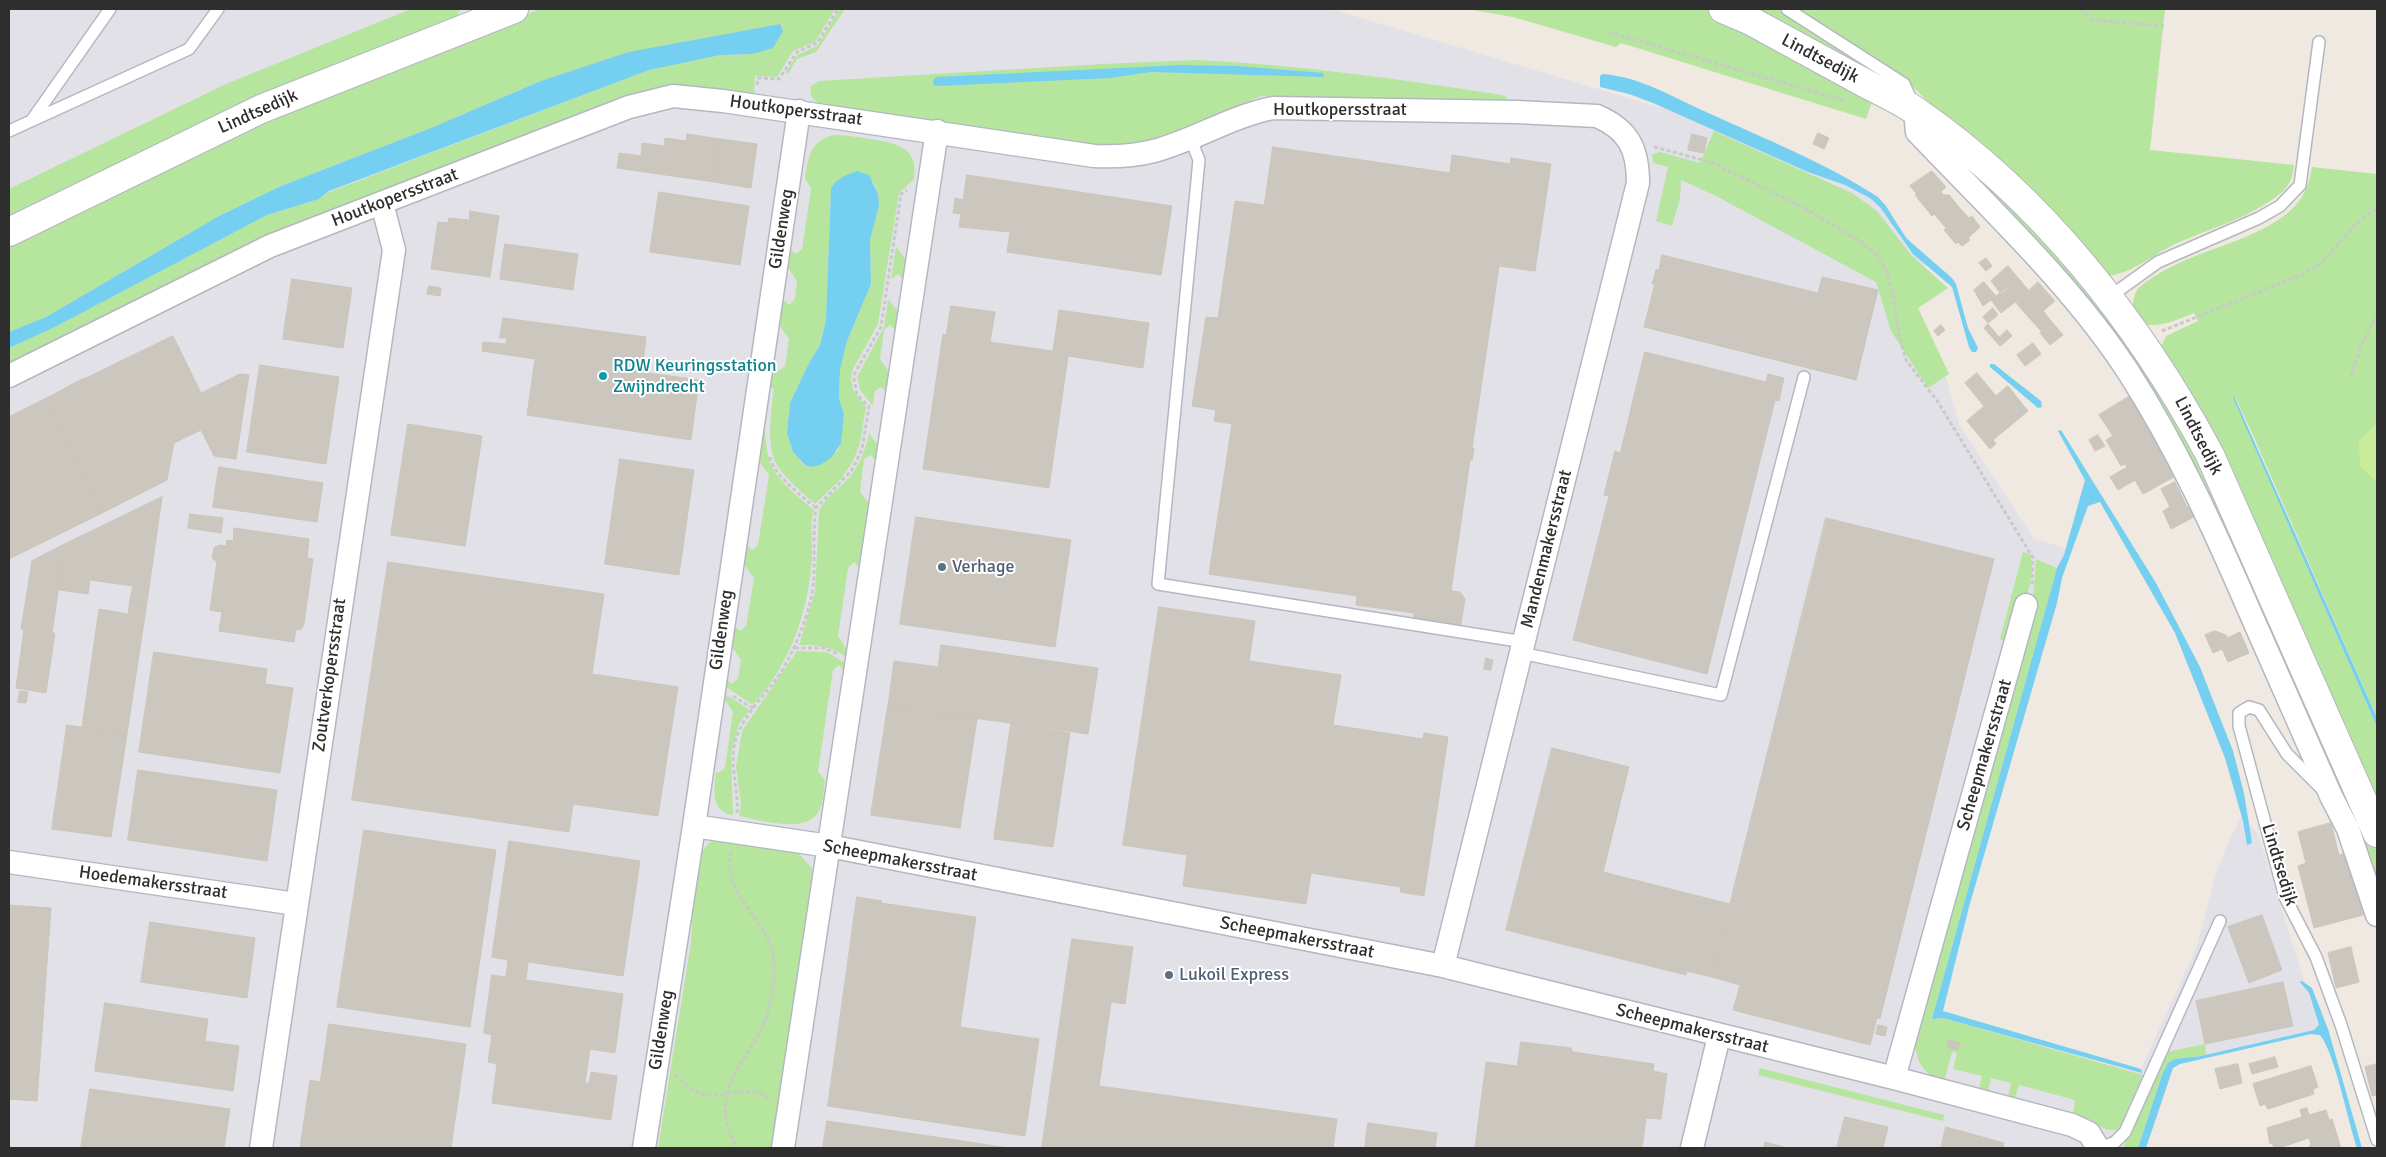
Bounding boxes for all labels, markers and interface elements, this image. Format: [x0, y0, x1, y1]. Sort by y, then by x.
street label: Lindtsedijk [1777, 30, 1863, 88]
street label: Lindtsedijk [215, 85, 301, 139]
street label: Houtkopersstraat [728, 91, 864, 131]
street label: Houtkopersstraat [1273, 99, 1407, 121]
street label: Houtkopersstraat [329, 164, 461, 232]
street label: Gildenweg [765, 187, 799, 271]
place label: RDW Keuringsstation Zwijndrecht [613, 355, 777, 398]
marker: RDW Keuringsstation Zwijndrecht [597, 370, 609, 382]
street label: Lindtsedijk [2169, 393, 2227, 479]
street label: Mandenmakersstraat [1517, 468, 1577, 630]
place label: Verhage [952, 556, 1014, 578]
marker: Verhage [936, 561, 948, 573]
street label: Gildenweg [706, 588, 738, 672]
street label: Zoutverkopersstraat [309, 597, 351, 753]
street label: Scheepmakersstraat [1953, 677, 2017, 833]
street label: Lindtsedijk [2256, 821, 2302, 909]
street label: Scheepmakersstraat [821, 835, 979, 887]
street label: Hoedemakersstraat [77, 862, 229, 904]
street label: Scheepmakersstraat [1218, 912, 1376, 964]
place label: Lukoil Express [1179, 964, 1289, 986]
marker: Lukoil Express [1163, 969, 1175, 981]
street label: Gildenweg [645, 988, 679, 1072]
street label: Scheepmakersstraat [1613, 1000, 1771, 1058]

